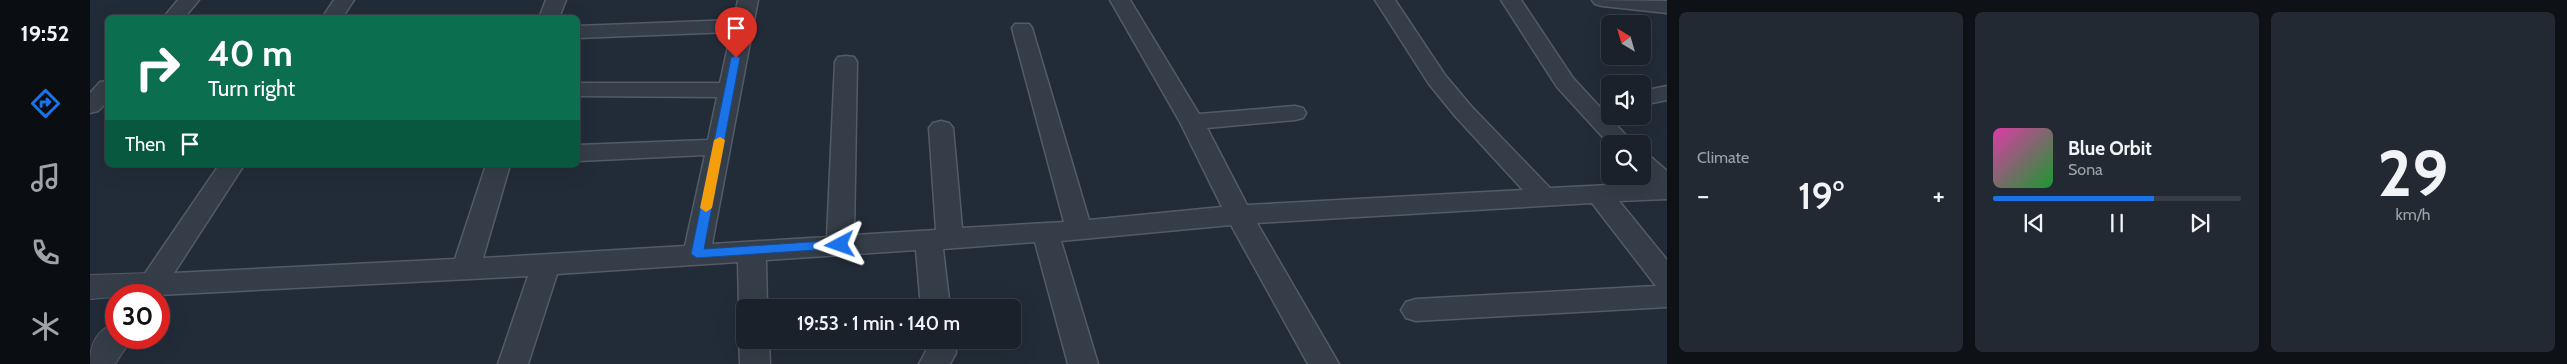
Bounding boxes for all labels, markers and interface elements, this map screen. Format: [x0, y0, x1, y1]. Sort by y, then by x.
pin [715, 7, 757, 58]
icon: arrive [722, 14, 750, 42]
north arrow [1601, 15, 1651, 65]
map controls [1601, 15, 1651, 185]
text: 19:52 [21, 20, 69, 47]
text: 40 m [208, 32, 293, 75]
icon: right [125, 35, 190, 100]
text: Turn right [208, 75, 295, 102]
button: sound [1601, 75, 1651, 125]
icon: directions [28, 86, 63, 121]
icon: arrive [176, 130, 204, 158]
text: Then [125, 133, 166, 156]
text: 29 [2378, 133, 2448, 212]
button: search [1601, 135, 1651, 185]
text: Blue Orbit [2068, 137, 2152, 160]
text: Climate [1697, 148, 1749, 167]
icon: music [28, 160, 63, 195]
text: Sona [2068, 160, 2103, 179]
text: 19° [1798, 172, 1844, 219]
text: − [1697, 178, 1709, 212]
text: + [1933, 178, 1945, 212]
text: km/h [2395, 205, 2431, 224]
icon: previous [2020, 209, 2048, 237]
icon: pause [2103, 209, 2131, 237]
icon: next [2186, 209, 2214, 237]
position arrow [813, 218, 865, 270]
icon: phone [28, 235, 63, 270]
speed limit sign: 30 [105, 284, 170, 349]
icon: climate [28, 309, 63, 344]
text: 19:53 · 1 min · 140 m [797, 312, 960, 335]

